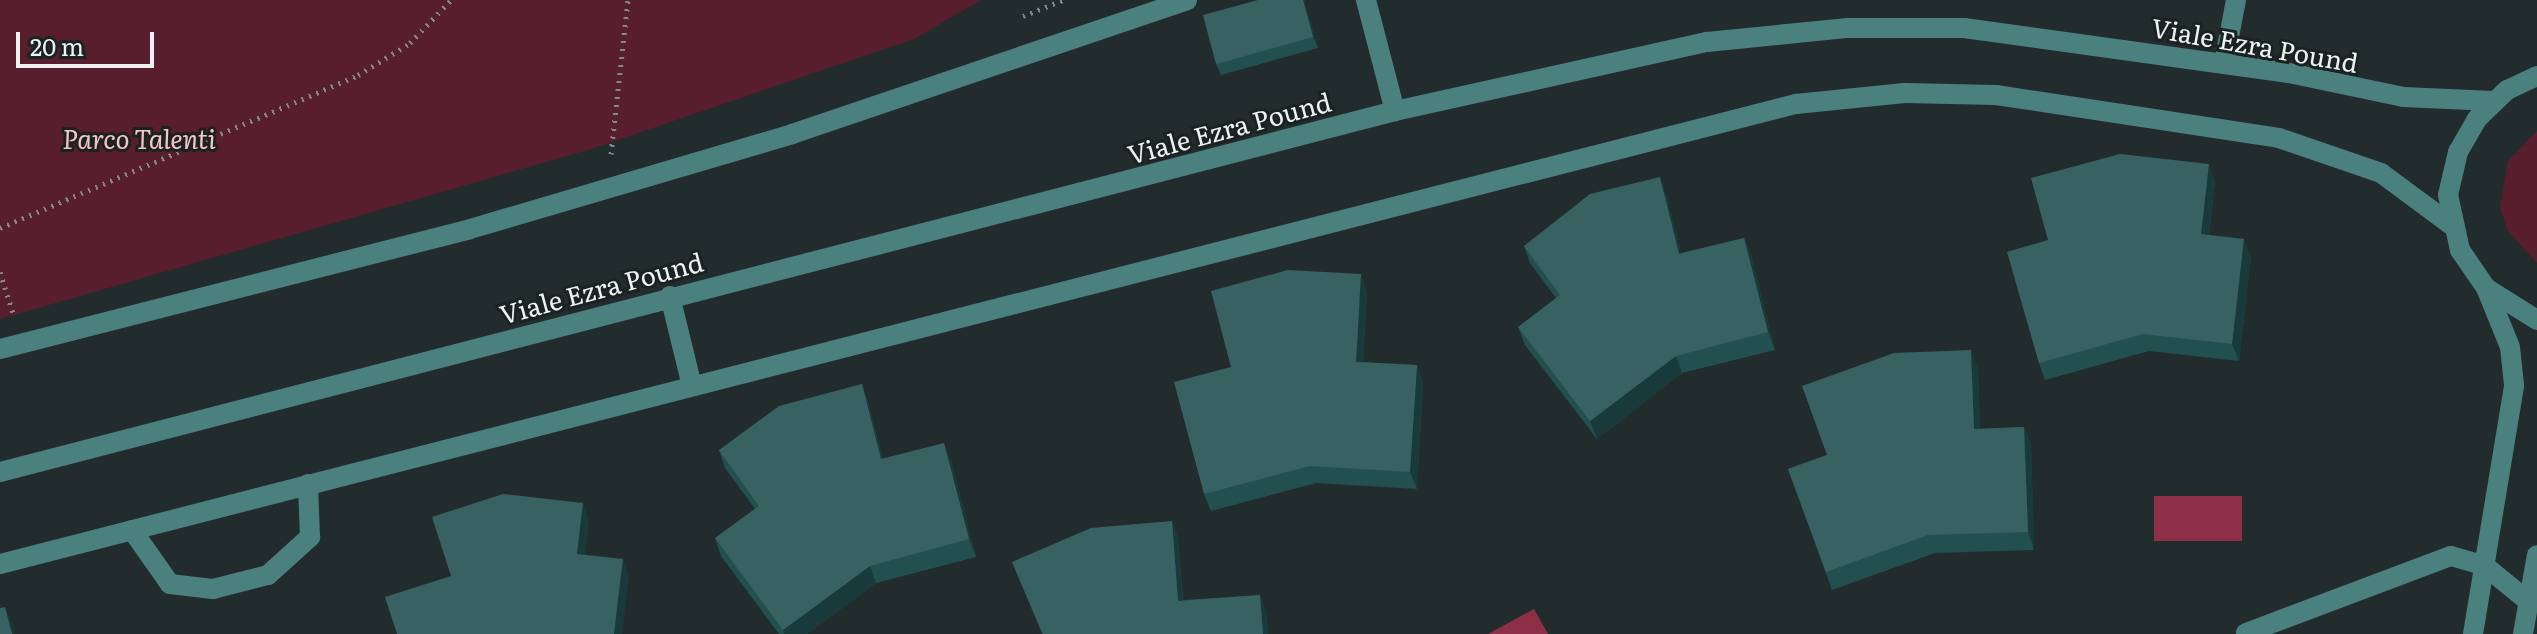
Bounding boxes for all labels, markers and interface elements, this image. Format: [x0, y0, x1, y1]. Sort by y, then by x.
street label: Viale Ezra Pound [2149, 10, 2361, 78]
scale bar [20, 16, 158, 66]
text: 20 m [30, 28, 84, 63]
street label: Viale Ezra Pound [1124, 85, 1334, 169]
park label: Parco Talenti [62, 122, 216, 154]
street label: Viale Ezra Pound [496, 245, 706, 329]

